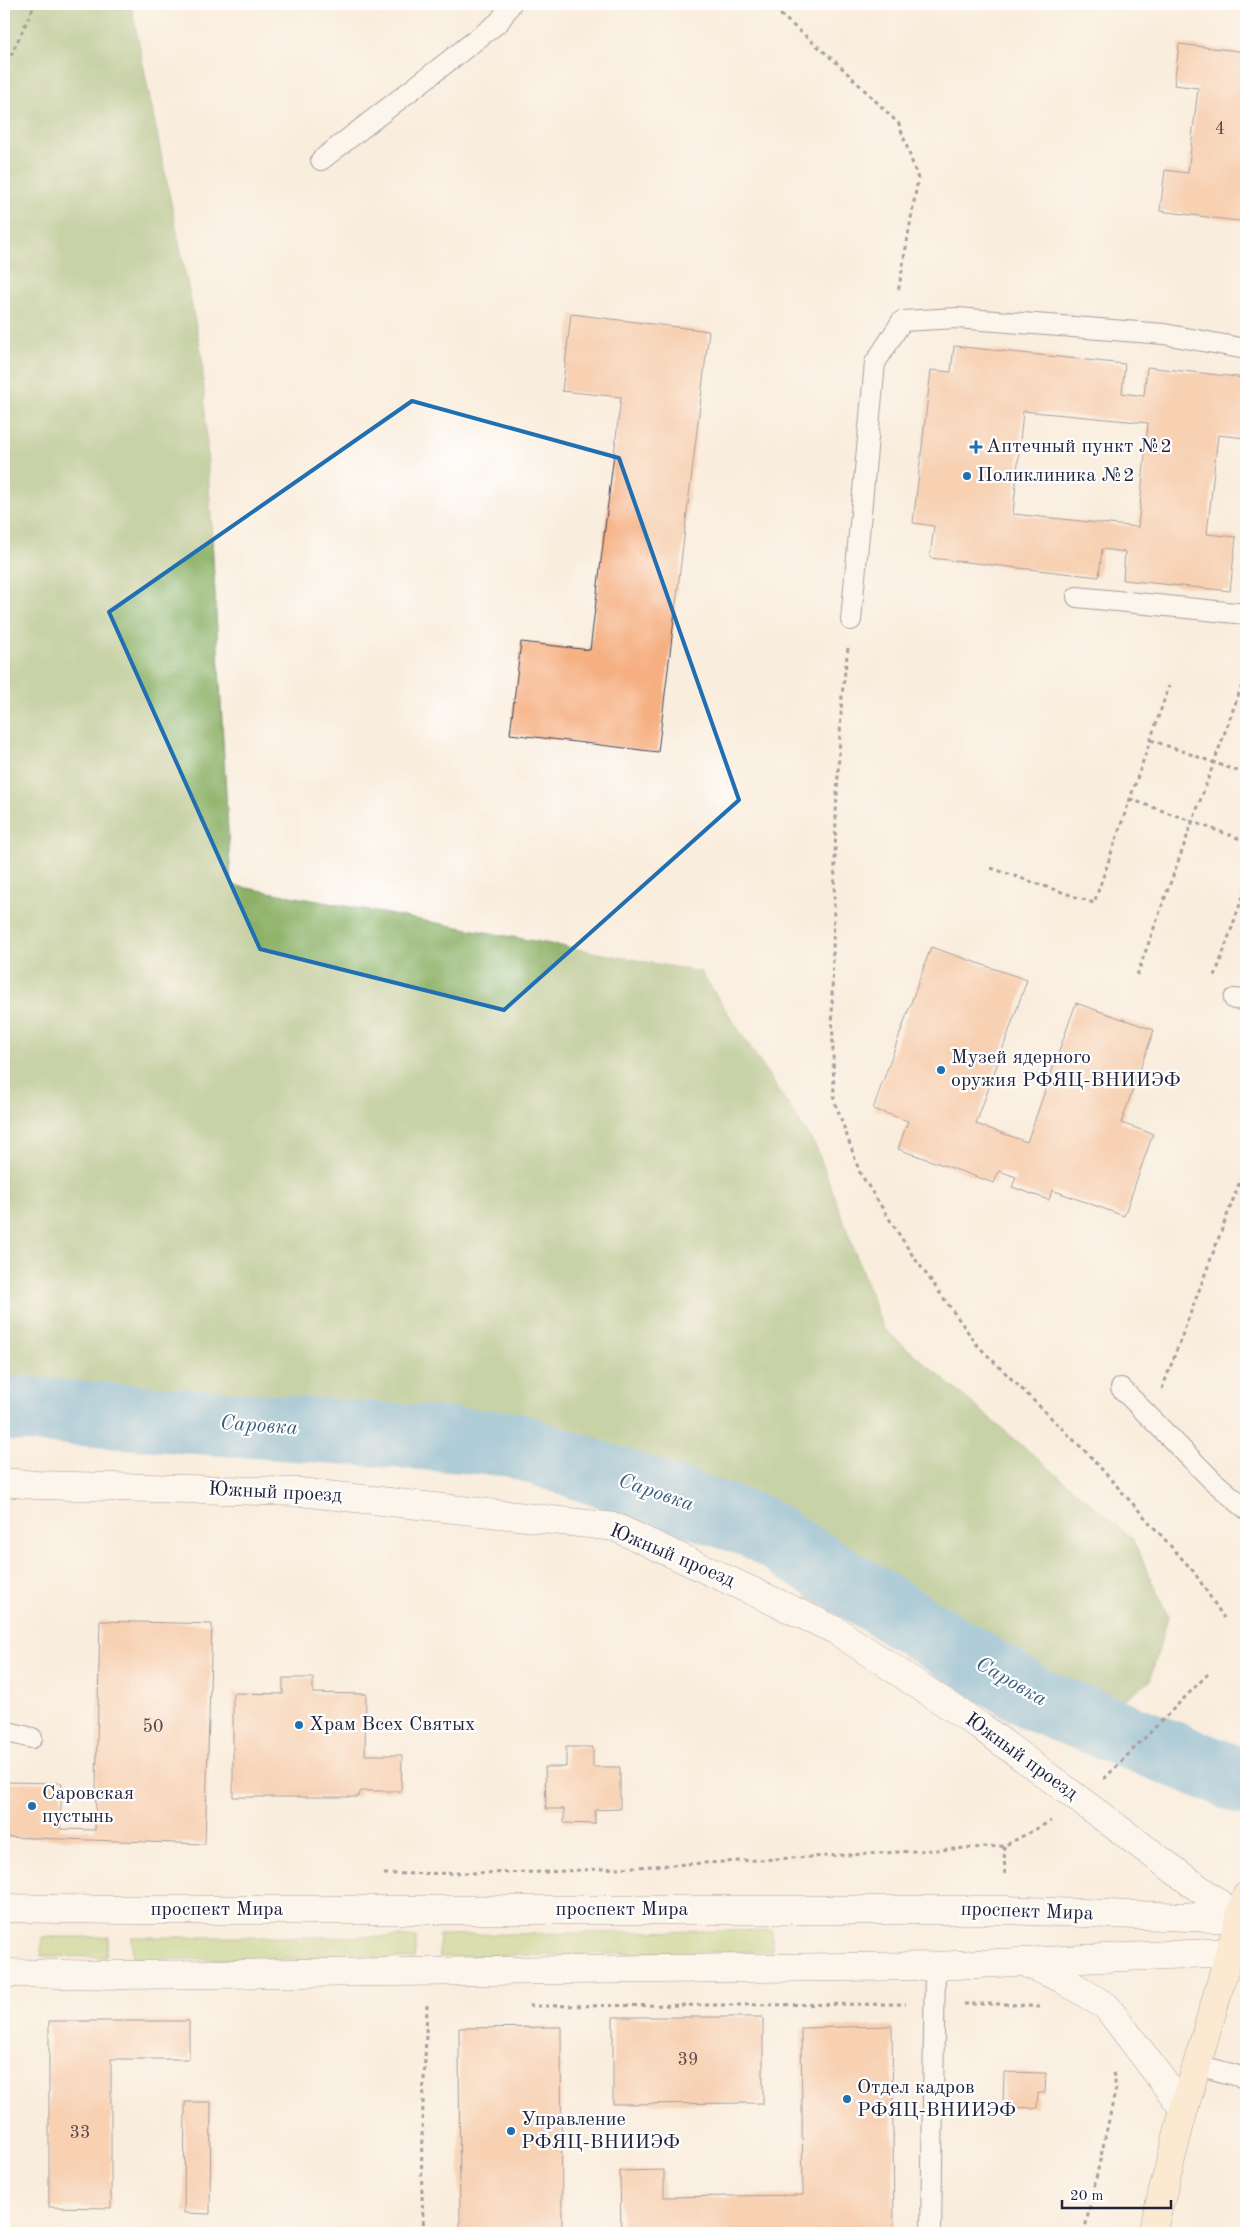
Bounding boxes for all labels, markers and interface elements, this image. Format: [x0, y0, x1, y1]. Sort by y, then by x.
house number: 4 [1215, 120, 1225, 138]
place label: Аптечный пункт №2 [986, 437, 1172, 457]
marker: Аптечный пункт №2 [970, 441, 982, 453]
place label: Поликлиника №2 [977, 466, 1135, 486]
marker: Поликлиника №2 [961, 470, 973, 482]
place label: Музей ядерного оружия РФЯЦ-ВНИИЭФ [951, 1048, 1181, 1091]
marker: Музей ядерного оружия РФЯЦ-ВНИИЭФ [935, 1064, 947, 1076]
water label: Саровка [219, 1413, 299, 1439]
water label: Саровка [616, 1470, 696, 1516]
street label: Южный проезд [208, 1480, 343, 1506]
street label: Южный проезд [606, 1521, 738, 1591]
water label: Саровка [972, 1653, 1050, 1711]
street label: Южный проезд [961, 1710, 1081, 1805]
place label: Храм Всех Святых [309, 1715, 476, 1735]
house number: 50 [143, 1718, 163, 1736]
marker: Храм Всех Святых [293, 1719, 305, 1731]
place label: Саровская пустынь [42, 1784, 134, 1827]
marker: Саровская пустынь [26, 1800, 38, 1812]
street label: проспект Мира [151, 1900, 284, 1920]
street label: проспект Мира [556, 1900, 689, 1920]
street label: проспект Мира [960, 1900, 1094, 1924]
house number: 39 [678, 2051, 698, 2069]
place label: Отдел кадров РФЯЦ-ВНИИЭФ [857, 2078, 1016, 2121]
marker: Отдел кадров РФЯЦ-ВНИИЭФ [841, 2093, 853, 2105]
place label: Управление РФЯЦ-ВНИИЭФ [521, 2110, 680, 2153]
house number: 33 [70, 2124, 90, 2142]
marker: Управление РФЯЦ-ВНИИЭФ [505, 2125, 517, 2137]
scale bar [1062, 2177, 1171, 2209]
text: 20 m [1070, 2189, 1104, 2204]

